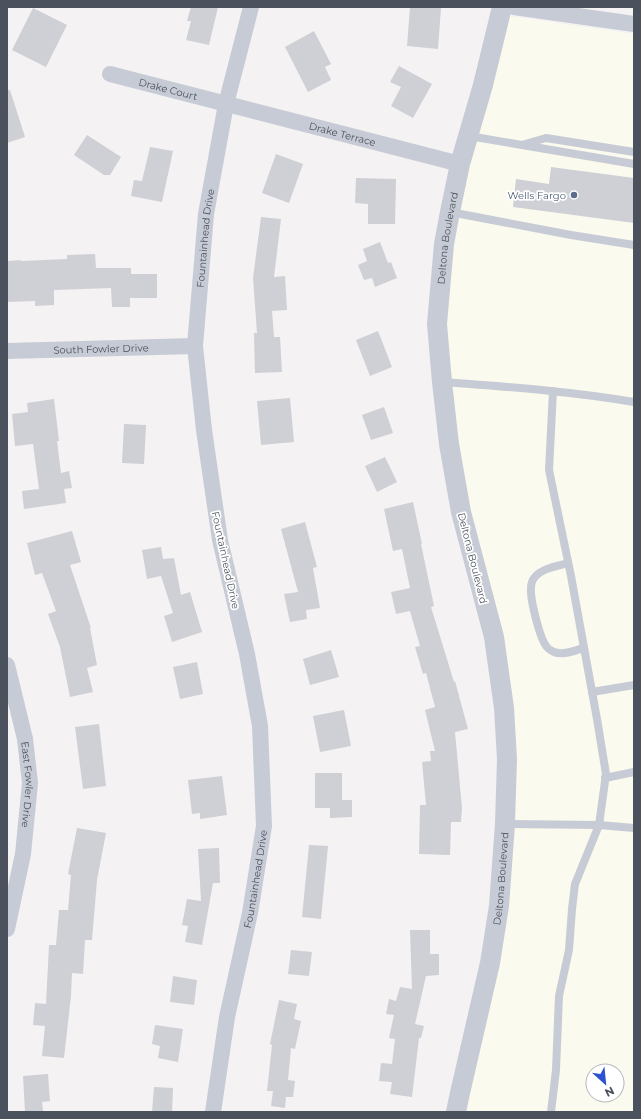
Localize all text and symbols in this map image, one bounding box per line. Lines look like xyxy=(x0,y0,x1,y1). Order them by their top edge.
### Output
street label: Drake Court xyxy=(137,76,199,103)
street label: Drake Terrace xyxy=(308,119,377,149)
street label: Fountainhead Drive xyxy=(194,188,217,288)
place label: Wells Fargo xyxy=(507,189,566,202)
marker: Wells Fargo xyxy=(569,190,579,200)
street label: Deltona Boulevard xyxy=(434,191,461,285)
street label: South Fowler Drive xyxy=(53,341,149,357)
street label: Fountainhead Drive xyxy=(209,510,242,610)
street label: Deltona Boulevard xyxy=(455,511,490,605)
street label: East Fowler Drive xyxy=(18,741,36,828)
street label: Fountainhead Drive xyxy=(241,829,270,929)
street label: Deltona Boulevard xyxy=(490,832,511,926)
north arrow xyxy=(585,1063,625,1103)
text: N xyxy=(602,1084,617,1100)

